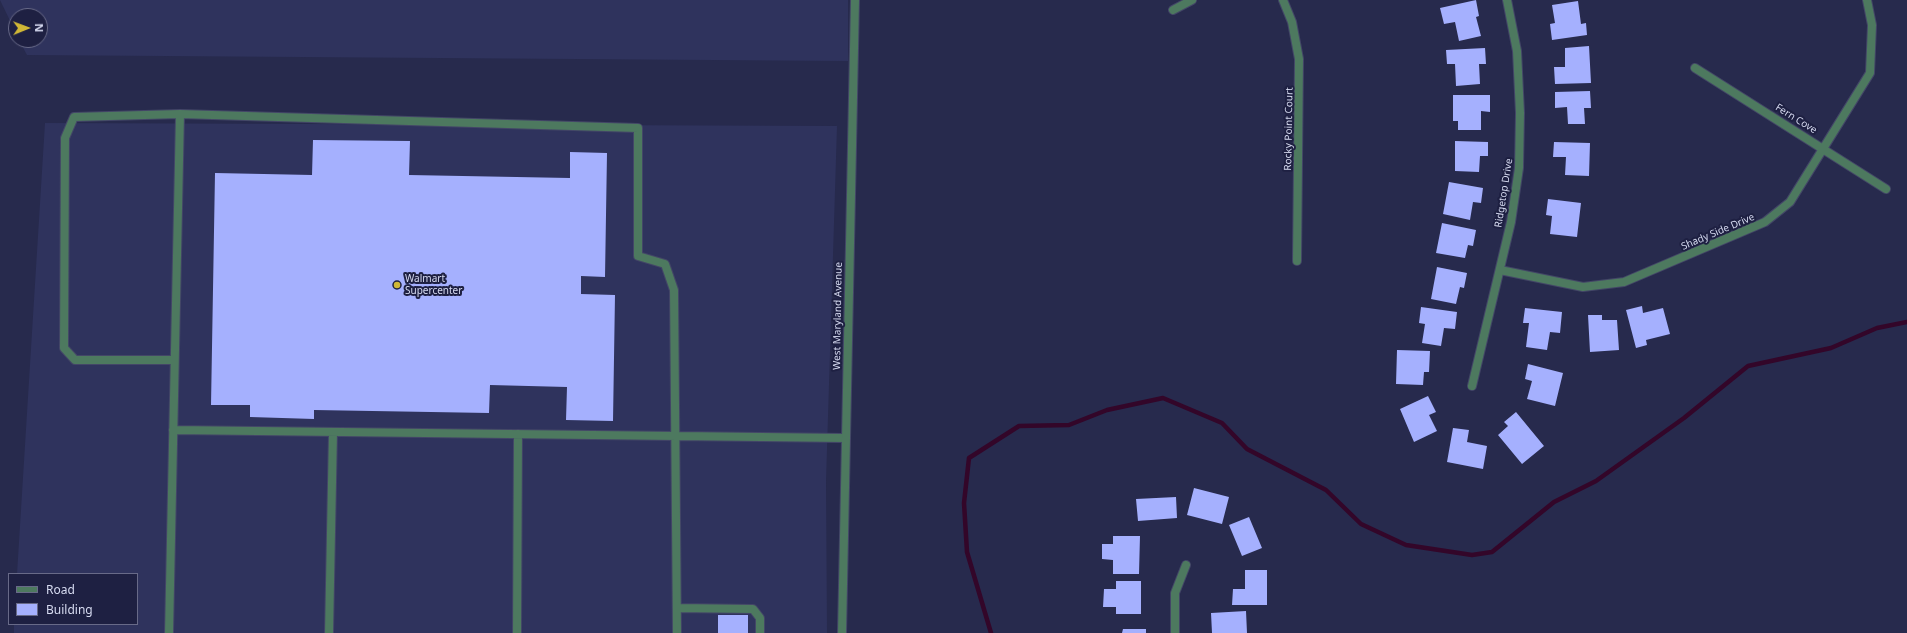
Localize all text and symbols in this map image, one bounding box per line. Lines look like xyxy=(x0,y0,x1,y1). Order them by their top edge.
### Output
north arrow xyxy=(8,8,48,48)
text: N xyxy=(32,23,47,32)
street label: Rocky Point Court xyxy=(1282,87,1296,171)
street label: Fern Cove xyxy=(1773,102,1819,136)
street label: Ridgetop Drive xyxy=(1493,158,1515,228)
street label: Shady Side Drive xyxy=(1680,211,1756,253)
street label: West Maryland Avenue xyxy=(831,262,845,370)
place label: Walmart Supercenter xyxy=(405,273,462,296)
marker: Walmart Supercenter xyxy=(392,280,402,290)
legend xyxy=(8,573,138,625)
text: Road xyxy=(46,581,75,598)
text: Building xyxy=(46,601,93,618)

